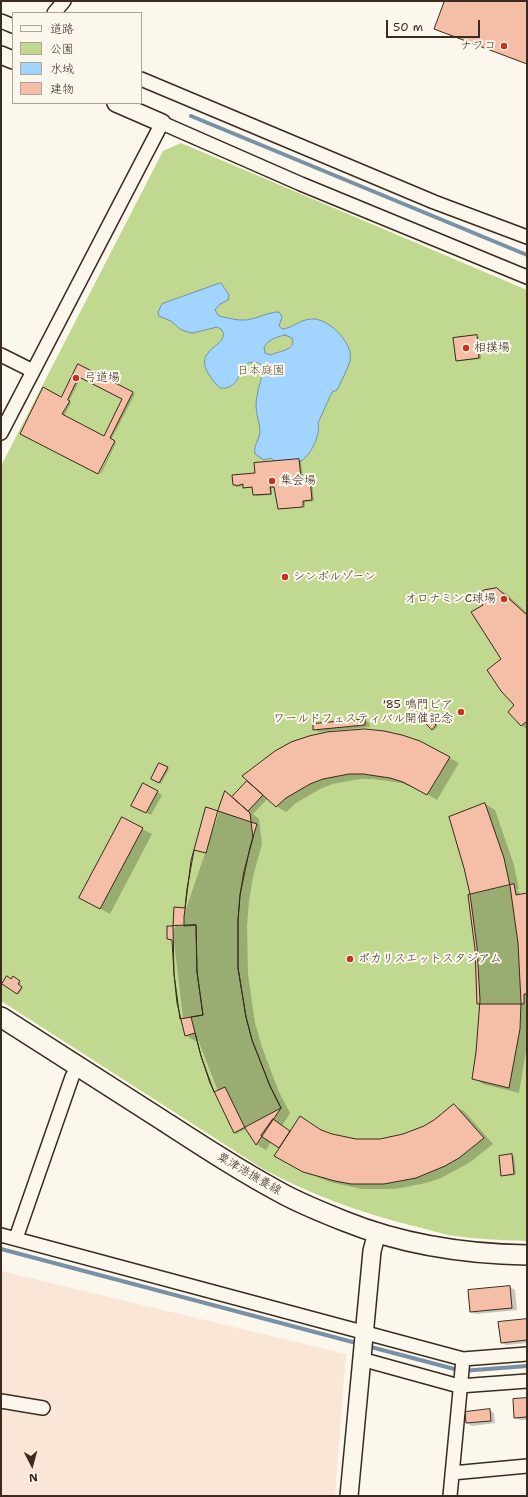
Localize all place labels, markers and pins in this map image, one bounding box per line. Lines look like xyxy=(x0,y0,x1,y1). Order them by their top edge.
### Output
place label: ナフコ xyxy=(460,39,496,53)
marker: ナフコ xyxy=(499,41,509,51)
place label: 相撲場 xyxy=(474,341,510,355)
marker: 相撲場 xyxy=(461,343,471,353)
place label: 弓道場 xyxy=(84,371,120,385)
marker: 弓道場 xyxy=(71,373,81,383)
place label: 集会場 xyxy=(280,474,316,488)
marker: 集会場 xyxy=(267,476,277,486)
place label: シンボルゾーン xyxy=(293,570,376,584)
marker: シンボルゾーン xyxy=(280,572,290,582)
place label: オロナミンC球場 xyxy=(405,592,496,606)
marker: オロナミンC球場 xyxy=(499,594,509,604)
place label: '85 鳴門ピア ワールドフェスティバル開催記念 xyxy=(273,698,453,726)
marker: '85 鳴門ピア ワールドフェスティバル開催記念 xyxy=(456,707,466,717)
place label: ポカリスエットスタジアム xyxy=(358,952,502,966)
marker: ポカリスエットスタジアム xyxy=(345,954,355,964)

